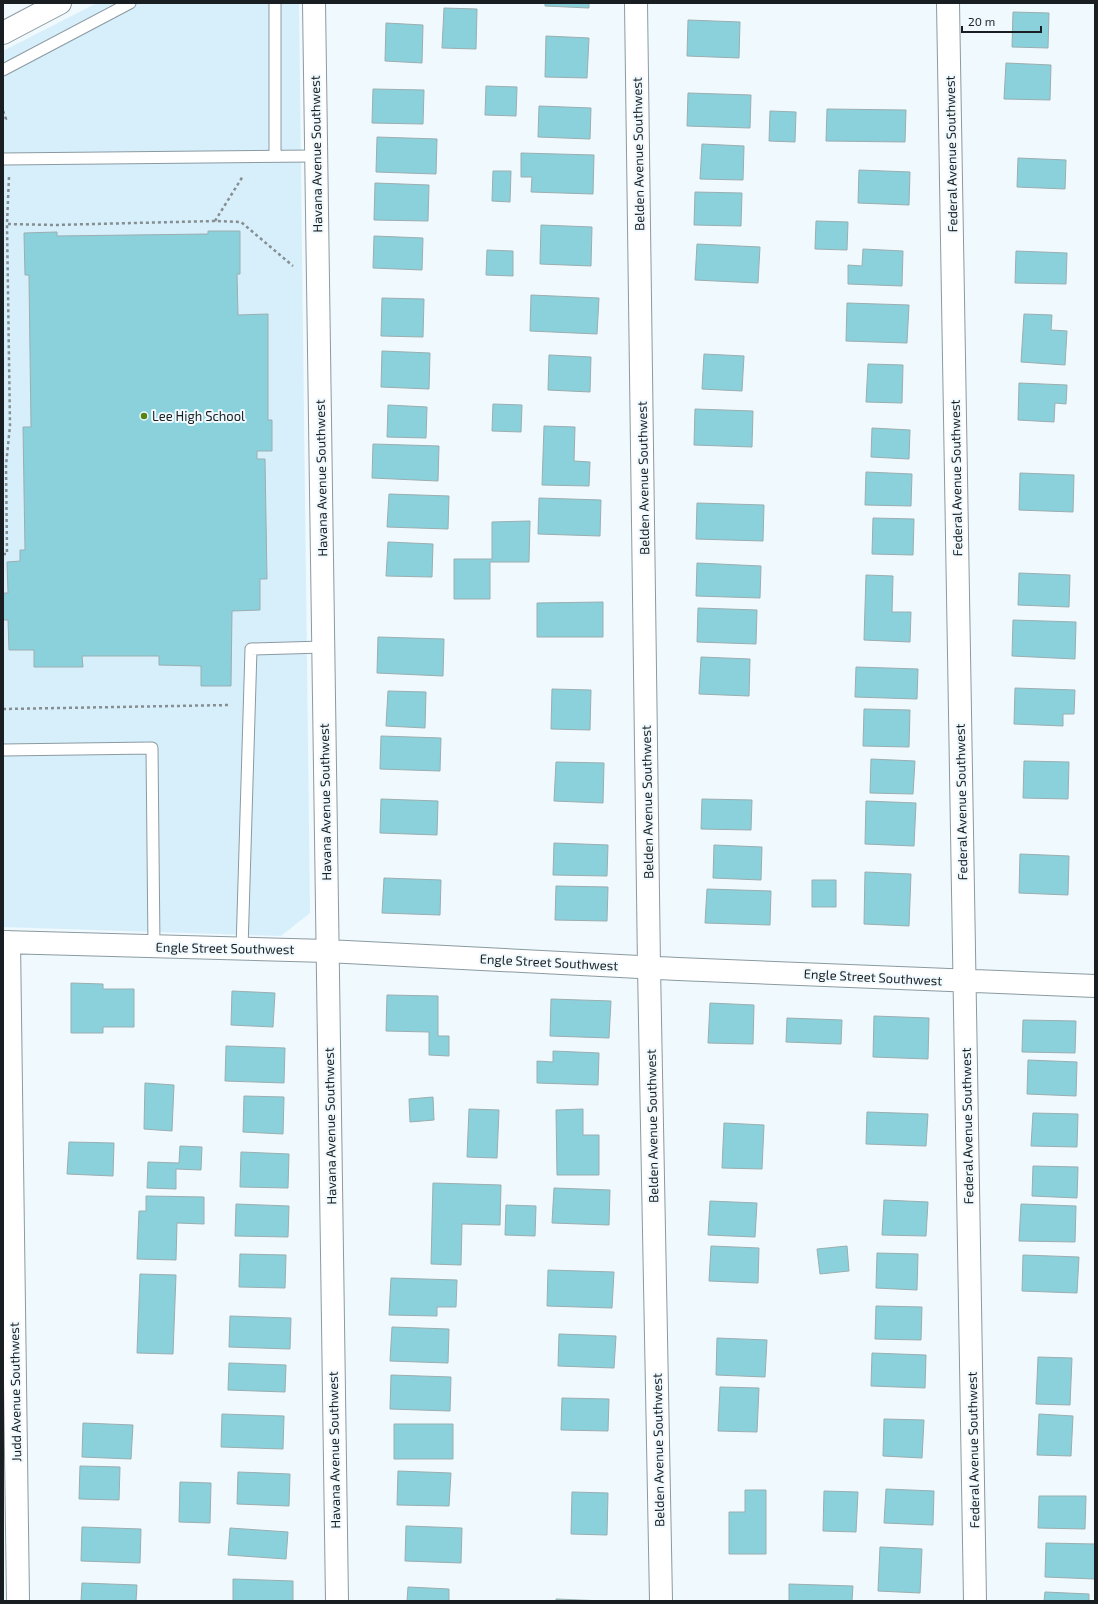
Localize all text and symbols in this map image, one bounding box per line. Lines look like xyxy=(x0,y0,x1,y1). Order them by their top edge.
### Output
scale bar xyxy=(962,8,1041,34)
text: 20 m xyxy=(968,14,995,28)
street label: Havana Avenue Southwest xyxy=(307,75,325,233)
street label: Federal Avenue Southwest xyxy=(942,75,960,233)
street label: Belden Avenue Southwest xyxy=(629,77,647,231)
street label: Havana Avenue Southwest xyxy=(312,399,330,557)
street label: Federal Avenue Southwest xyxy=(947,399,965,557)
street label: Belden Avenue Southwest xyxy=(634,401,652,555)
place label: Lee High School xyxy=(152,408,245,424)
marker: Lee High School xyxy=(139,411,149,421)
street label: Havana Avenue Southwest xyxy=(316,723,334,881)
street label: Federal Avenue Southwest xyxy=(952,723,970,881)
street label: Belden Avenue Southwest xyxy=(638,725,656,879)
street label: Engle Street Southwest xyxy=(156,939,294,957)
street label: Engle Street Southwest xyxy=(479,950,619,974)
street label: Engle Street Southwest xyxy=(803,965,943,989)
street label: Havana Avenue Southwest xyxy=(321,1047,339,1205)
street label: Federal Avenue Southwest xyxy=(958,1047,976,1205)
street label: Belden Avenue Southwest xyxy=(643,1049,661,1203)
street label: Judd Avenue Southwest xyxy=(6,1322,24,1462)
street label: Havana Avenue Southwest xyxy=(325,1371,343,1529)
street label: Federal Avenue Southwest xyxy=(964,1371,982,1529)
street label: Belden Avenue Southwest xyxy=(649,1373,667,1527)

